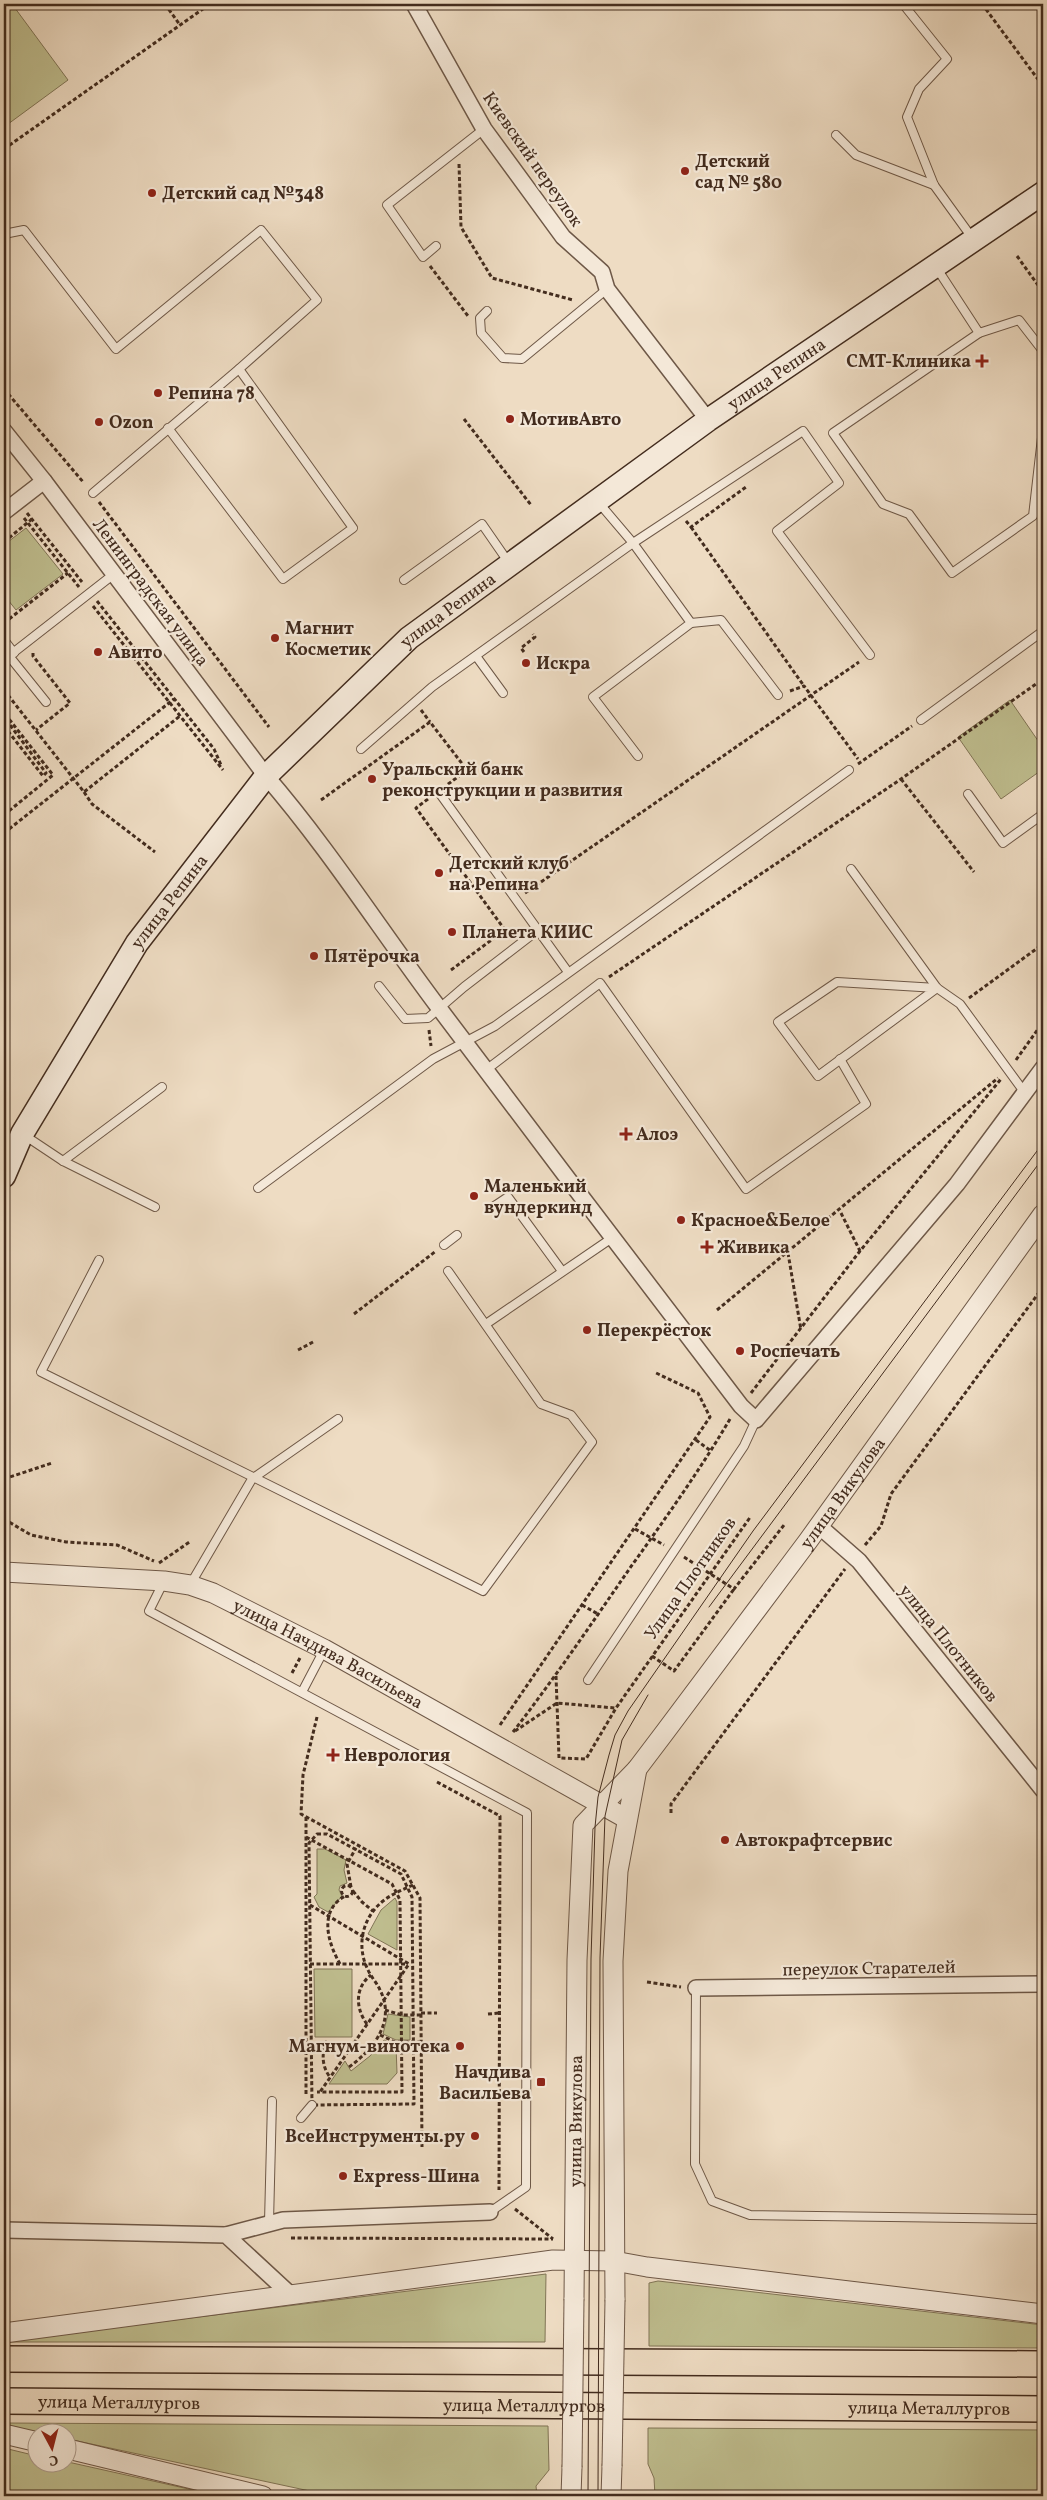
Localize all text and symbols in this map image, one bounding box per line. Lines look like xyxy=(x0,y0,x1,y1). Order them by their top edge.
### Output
street label: Киевский переулок xyxy=(476,87,588,233)
place label: Детский сад № 580 xyxy=(695,150,782,196)
marker: Детский сад № 580 xyxy=(679,165,691,177)
place label: Детский сад №348 xyxy=(162,182,324,207)
marker: Детский сад №348 xyxy=(146,187,158,199)
street label: улица Репина xyxy=(723,333,831,417)
place label: СМТ-Клиника xyxy=(846,350,971,375)
marker: СМТ-Клиника xyxy=(975,354,989,368)
place label: Репина 78 xyxy=(168,382,255,407)
marker: Репина 78 xyxy=(152,387,164,399)
place label: МотивАвто xyxy=(520,408,621,433)
place label: Ozon xyxy=(109,411,154,436)
marker: МотивАвто xyxy=(504,413,516,425)
marker: Ozon xyxy=(93,416,105,428)
street label: Ленинградская улица xyxy=(86,513,214,672)
street label: улица Репина xyxy=(395,568,502,655)
place label: Магнит Косметик xyxy=(285,617,371,663)
marker: Магнит Косметик xyxy=(269,632,281,644)
place label: Авито xyxy=(108,641,163,666)
marker: Авито xyxy=(92,646,104,658)
place label: Искра xyxy=(536,652,591,677)
marker: Искра xyxy=(520,657,532,669)
place label: Уральский банк реконструкции и развития xyxy=(382,758,623,804)
marker: Уральский банк реконструкции и развития xyxy=(366,773,378,785)
street label: улица Репина xyxy=(126,850,215,955)
place label: Детский клуб на Репина xyxy=(449,852,569,898)
marker: Детский клуб на Репина xyxy=(433,867,445,879)
place label: Планета КИИС xyxy=(462,921,593,946)
marker: Планета КИИС xyxy=(446,926,458,938)
place label: Пятёрочка xyxy=(324,945,420,970)
marker: Пятёрочка xyxy=(308,950,320,962)
place label: Алоэ xyxy=(636,1123,678,1148)
marker: Алоэ xyxy=(620,1128,632,1140)
place label: Маленький вундеркинд xyxy=(484,1175,592,1221)
marker: Маленький вундеркинд xyxy=(468,1190,480,1202)
place label: Красное&Белое xyxy=(691,1209,830,1234)
marker: Красное&Белое xyxy=(675,1214,687,1226)
place label: Живика xyxy=(717,1236,790,1261)
marker: Живика xyxy=(701,1241,713,1253)
place label: Перекрёсток xyxy=(597,1319,711,1344)
marker: Перекрёсток xyxy=(581,1324,593,1336)
place label: Роспечать xyxy=(750,1340,840,1365)
marker: Роспечать xyxy=(734,1345,746,1357)
street label: улица Викулова xyxy=(795,1433,892,1555)
street label: Улица Плотников xyxy=(639,1512,743,1646)
street label: улица Плотников xyxy=(892,1580,1003,1708)
street label: улица Начдива Васильева xyxy=(228,1594,427,1716)
place label: Неврология xyxy=(344,1744,450,1769)
marker: Неврология xyxy=(326,1748,340,1762)
place label: Автокрафтсервис xyxy=(735,1829,892,1854)
marker: Автокрафтсервис xyxy=(719,1834,731,1846)
street label: переулок Старателей xyxy=(782,1955,956,1984)
place label: Магнум-винотека xyxy=(289,2035,450,2060)
marker: Магнум-винотека xyxy=(454,2040,466,2052)
street label: улица Викулова xyxy=(564,2055,590,2187)
place label: Начдива Васильева xyxy=(439,2061,531,2107)
marker: Начдива Васильева xyxy=(535,2076,547,2088)
place label: ВсеИнструменты.ру xyxy=(285,2125,465,2150)
marker: ВсеИнструменты.ру xyxy=(469,2130,481,2142)
place label: Express-Шина xyxy=(353,2165,480,2190)
marker: Express-Шина xyxy=(337,2170,349,2182)
street label: улица Металлургов xyxy=(38,2390,200,2417)
street label: улица Металлургов xyxy=(443,2394,605,2420)
street label: улица Металлургов xyxy=(848,2396,1010,2423)
north arrow xyxy=(28,2422,78,2472)
text: С xyxy=(48,2449,59,2469)

